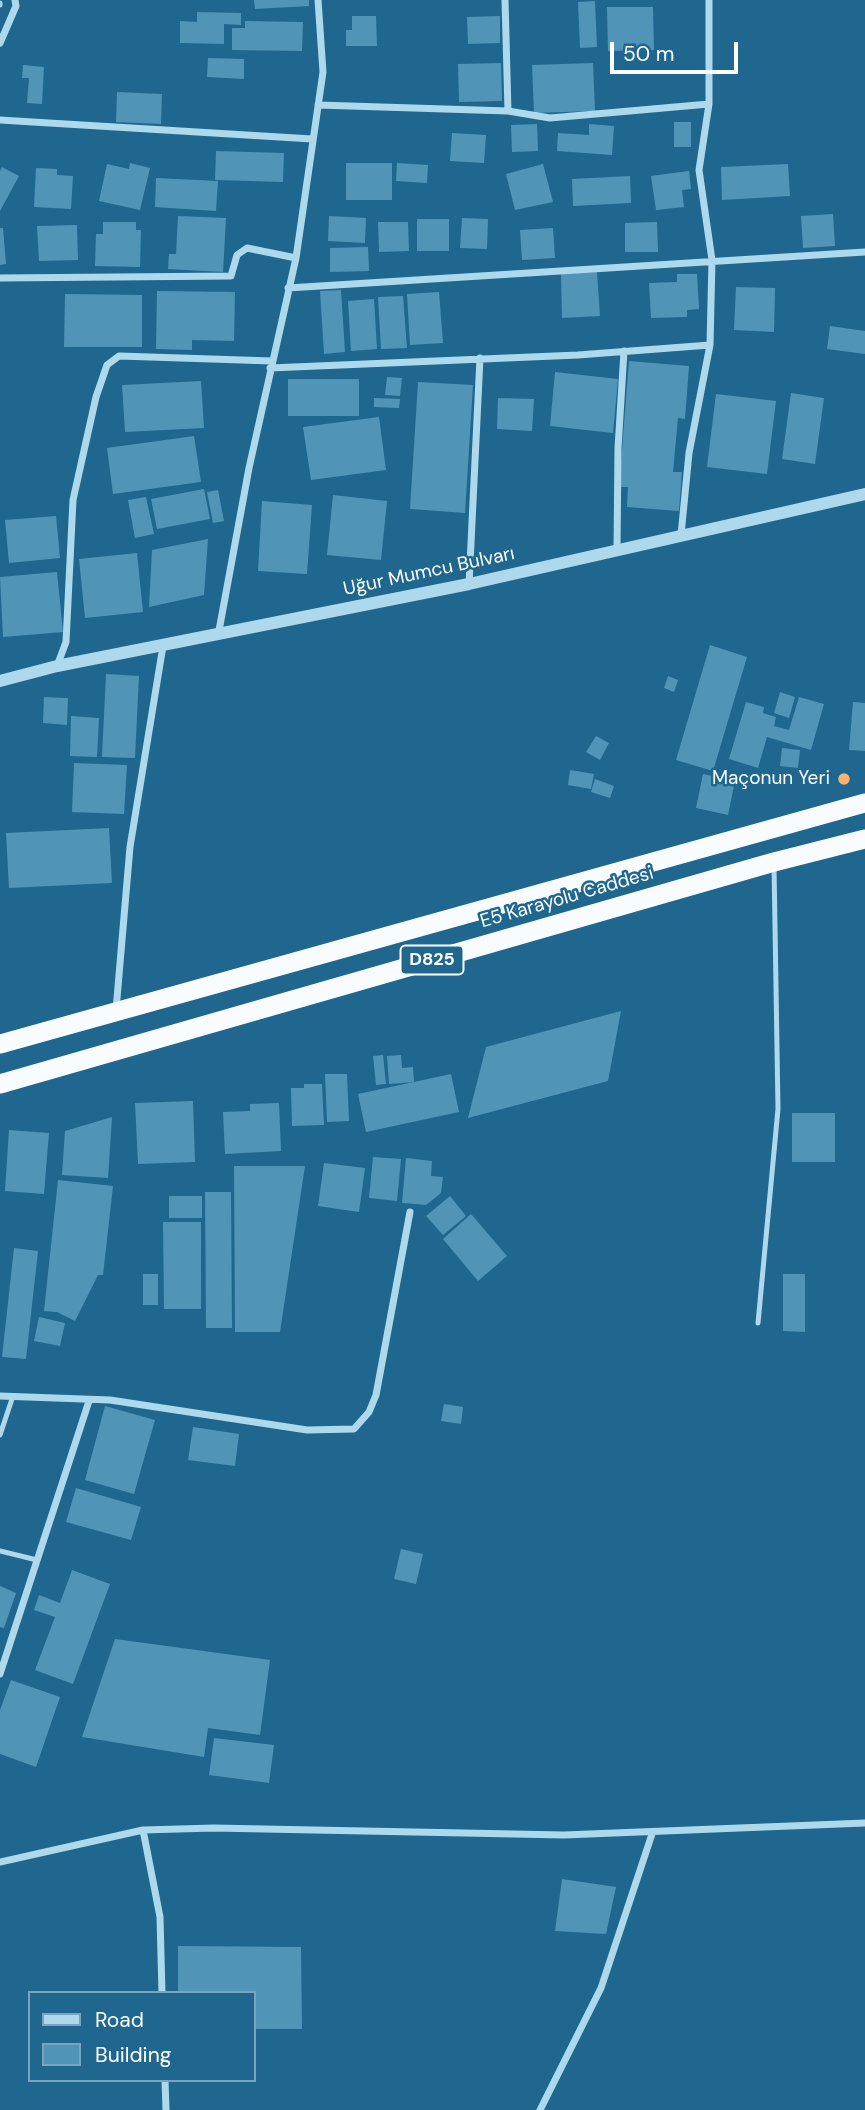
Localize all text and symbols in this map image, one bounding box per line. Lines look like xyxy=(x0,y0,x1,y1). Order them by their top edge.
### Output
scale bar xyxy=(613,28,741,72)
text: 50 m xyxy=(623,40,674,68)
street label: Uğur Mumcu Bulvarı xyxy=(341,543,517,601)
place label: Maçonun Yeri xyxy=(712,768,830,790)
marker: Maçonun Yeri xyxy=(836,771,852,787)
street label: E5 Karayolu Caddesi xyxy=(478,862,656,934)
road number: D825 xyxy=(400,945,464,974)
legend xyxy=(28,1991,256,2082)
text: Road xyxy=(95,2006,144,2034)
text: Building xyxy=(95,2041,171,2069)

